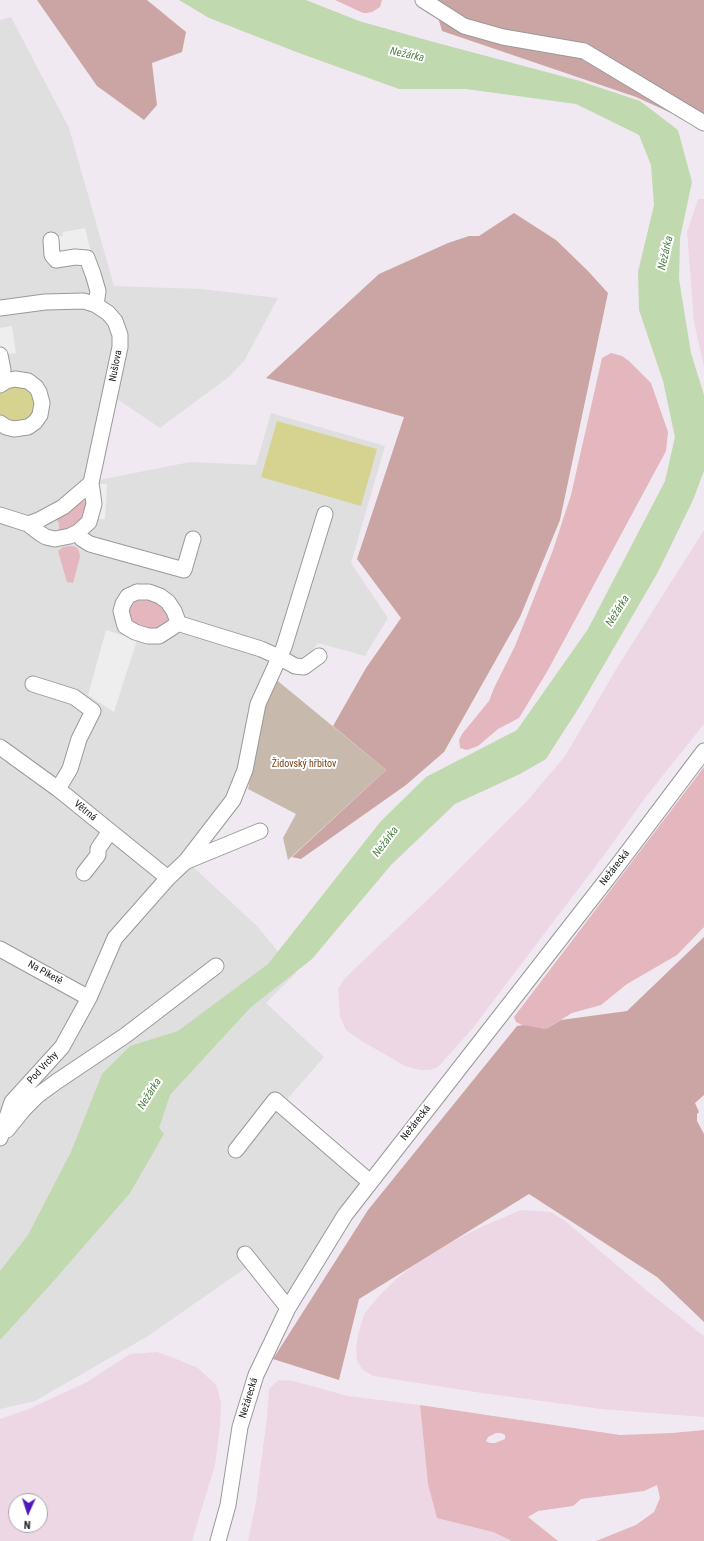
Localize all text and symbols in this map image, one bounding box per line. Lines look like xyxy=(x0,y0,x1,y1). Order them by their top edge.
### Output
water label: Nežárka xyxy=(389,45,425,65)
water label: Nežárka xyxy=(656,235,676,271)
street label: Nušlova xyxy=(107,349,125,383)
water label: Nežárka xyxy=(603,593,633,629)
park label: Židovský hřbitov xyxy=(272,758,336,770)
street label: Větrná xyxy=(71,798,99,824)
water label: Nežárka xyxy=(370,824,402,860)
street label: Nežárecká xyxy=(597,848,633,888)
street label: Na Piketě xyxy=(26,959,64,987)
street label: Pod Vrchy xyxy=(25,1049,61,1087)
water label: Nežárka xyxy=(135,1076,165,1112)
street label: Nežárecká xyxy=(398,1103,434,1143)
street label: Nežárecká xyxy=(237,1376,261,1420)
north arrow xyxy=(8,1493,48,1533)
text: N xyxy=(24,1518,31,1531)

